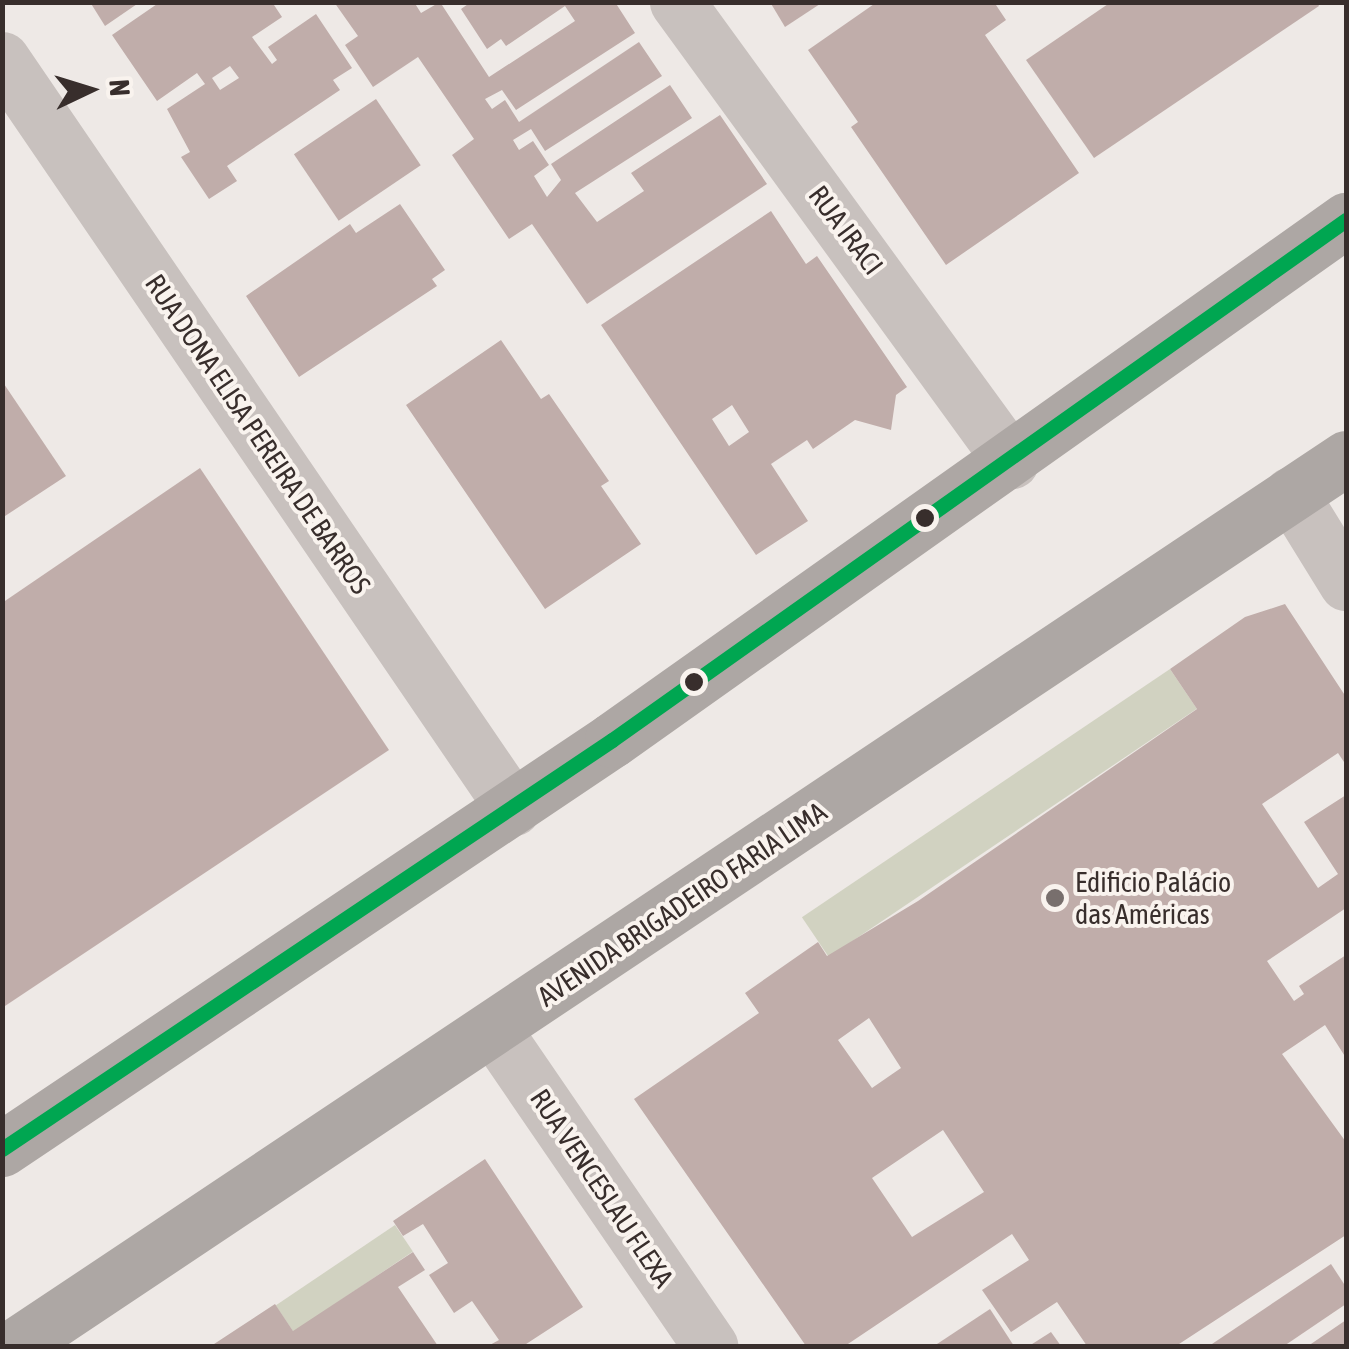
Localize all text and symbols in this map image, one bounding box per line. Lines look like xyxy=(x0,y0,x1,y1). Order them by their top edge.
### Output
north arrow xyxy=(40,40,140,140)
text: N xyxy=(103,79,136,97)
street label: RUA IRACI xyxy=(802,179,890,281)
street label: RUA DONA ELISA PEREIRA DE BARROS xyxy=(138,268,378,600)
unlabelled marker xyxy=(915,508,935,528)
unlabelled marker xyxy=(684,672,704,692)
street label: AVENIDA BRIGADEIRO FARIA LIMA xyxy=(531,795,833,1013)
place label: Edificio Palácio das Américas xyxy=(1075,865,1231,931)
marker: Edificio Palácio das Américas xyxy=(1044,887,1066,909)
street label: RUA VENCESLAU FLEXA xyxy=(523,1083,681,1293)

